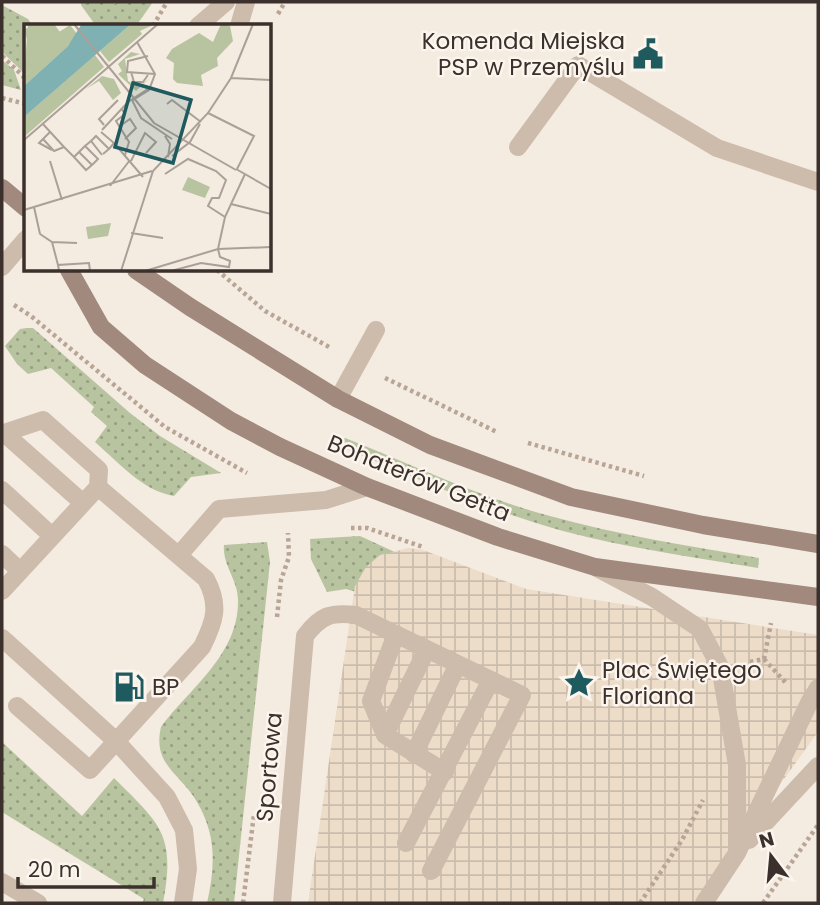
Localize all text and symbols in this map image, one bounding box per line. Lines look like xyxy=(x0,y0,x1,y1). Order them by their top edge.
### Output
inset map xyxy=(24,24,271,271)
place label: Komenda Miejska PSP w Przemyślu xyxy=(422,25,625,83)
public building icon: Komenda Miejska PSP w Przemyślu xyxy=(631,37,665,71)
street label: Bohaterów Getta xyxy=(323,427,515,529)
place label: Plac Świętego Floriana xyxy=(602,654,762,712)
place icon: Plac Świętego Floriana xyxy=(562,666,596,700)
fuel station icon: BP xyxy=(112,670,146,704)
place label: BP xyxy=(152,671,179,703)
street label: Sportowa xyxy=(248,711,290,823)
north arrow xyxy=(736,821,806,891)
text: N xyxy=(756,825,777,855)
scale bar xyxy=(18,846,154,890)
text: 20 m xyxy=(28,855,81,884)

